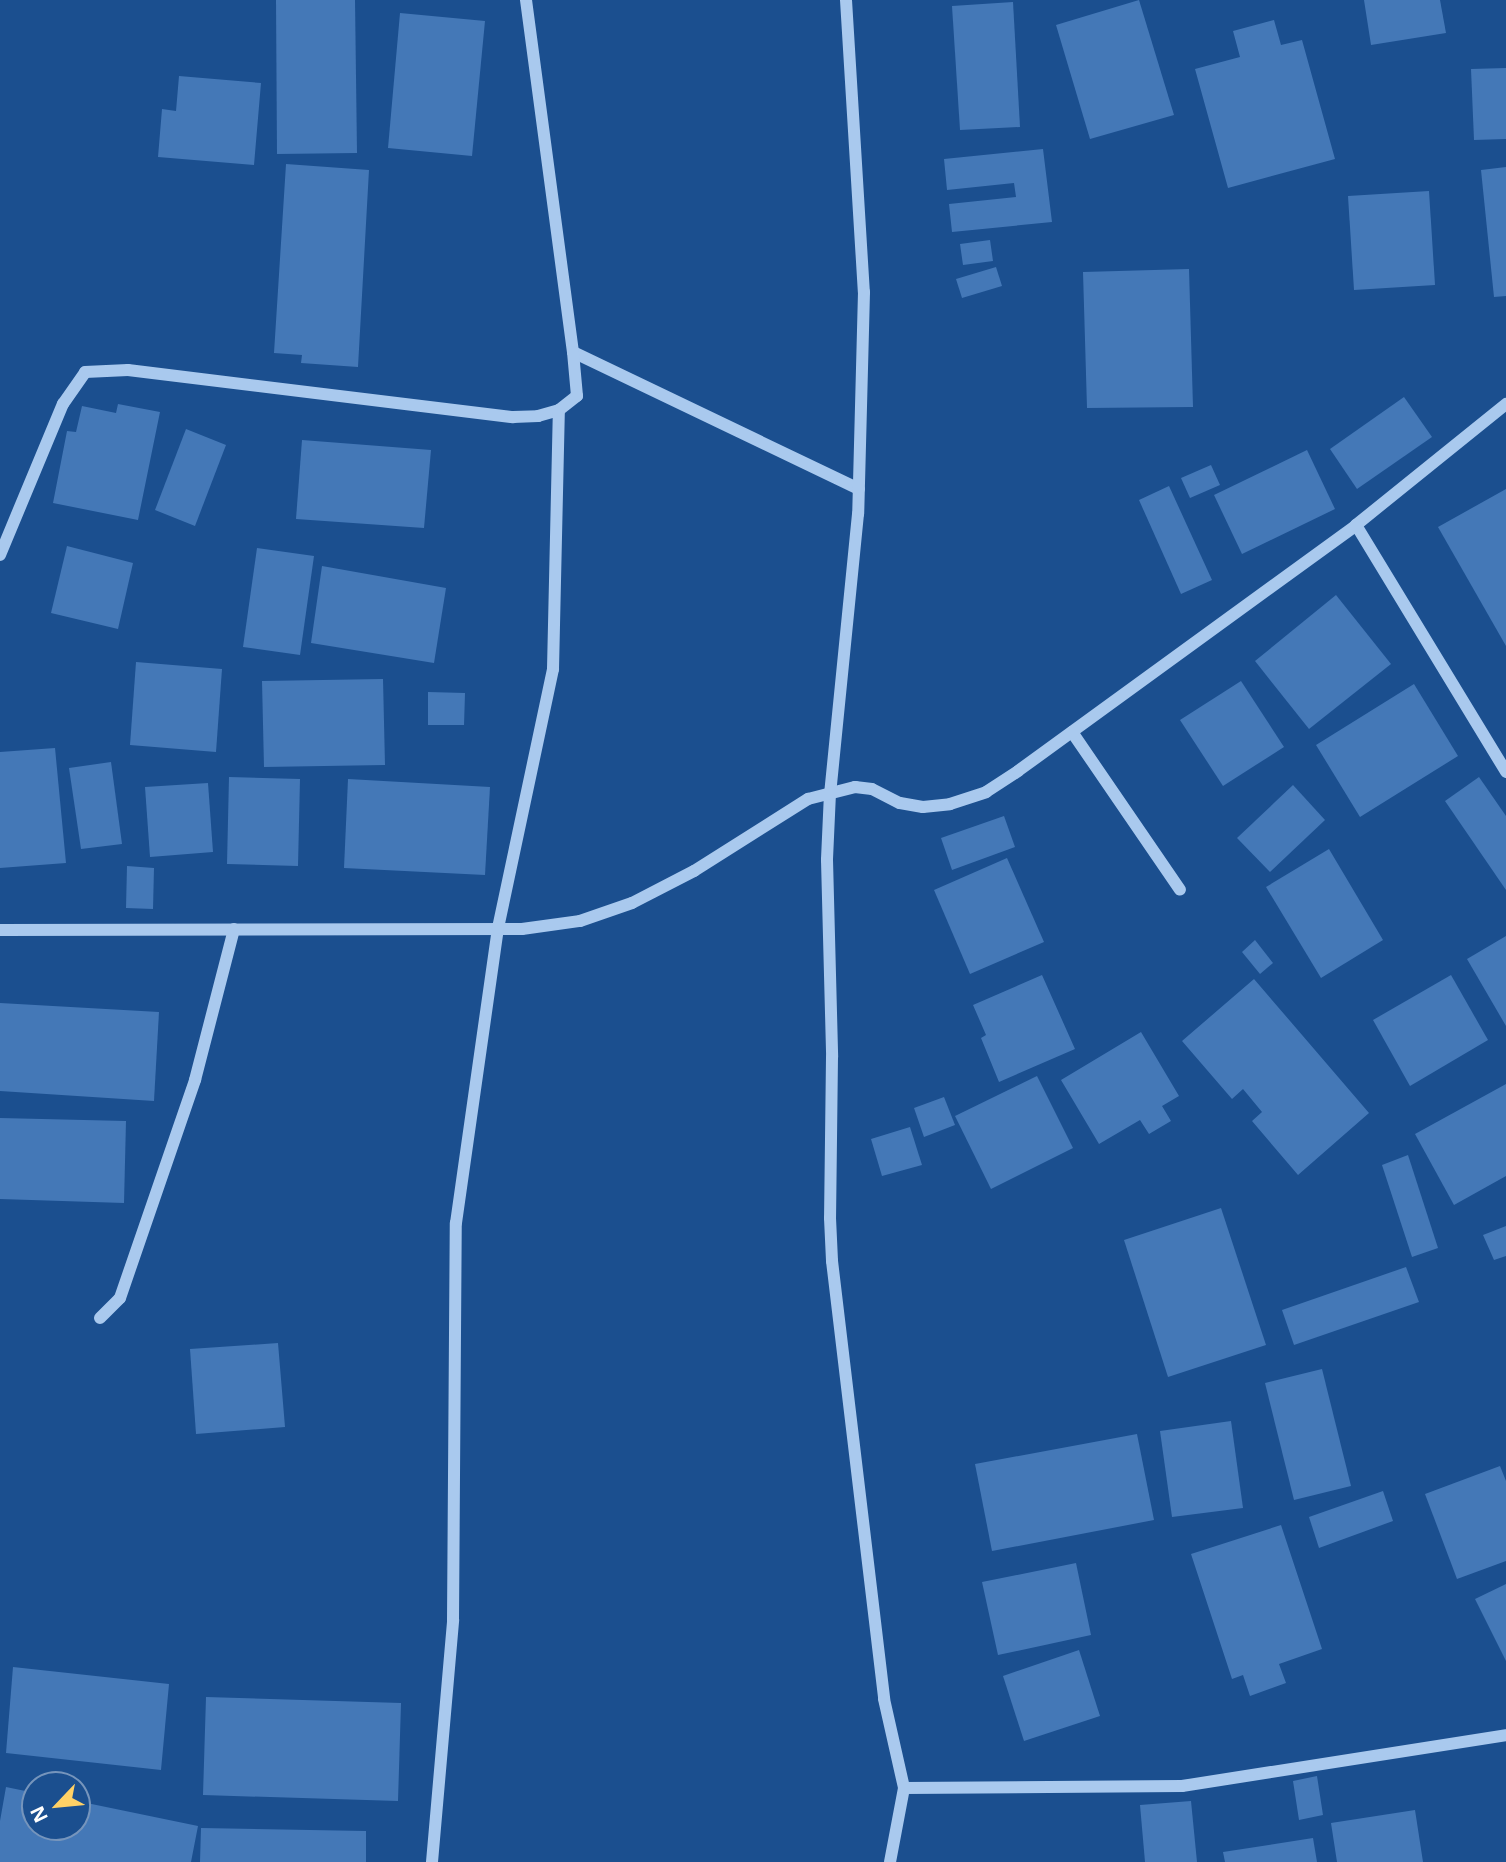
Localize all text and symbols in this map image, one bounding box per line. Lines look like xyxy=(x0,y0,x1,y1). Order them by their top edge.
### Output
north arrow xyxy=(21,1771,91,1841)
text: N xyxy=(24,1802,54,1827)

